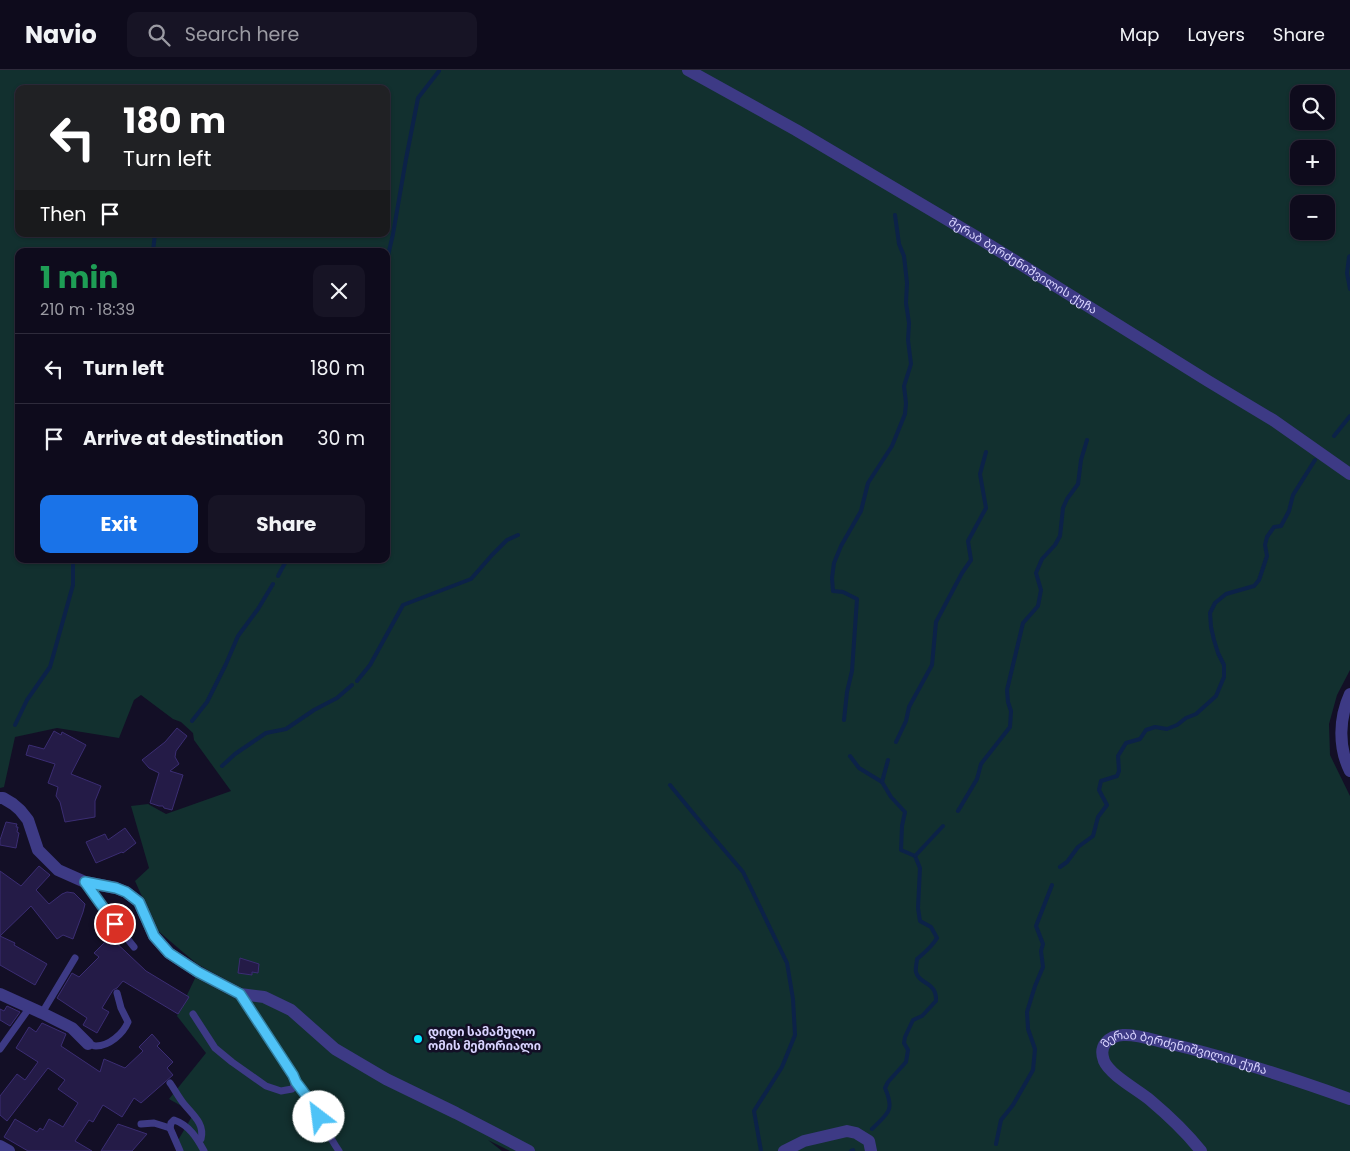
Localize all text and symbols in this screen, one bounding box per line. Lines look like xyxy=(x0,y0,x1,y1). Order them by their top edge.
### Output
search box xyxy=(127,12,477,57)
text: Navio xyxy=(25,18,97,51)
icon: search xyxy=(145,21,173,49)
text: Search here xyxy=(185,21,299,48)
text: Map xyxy=(1120,22,1160,47)
text: Layers xyxy=(1188,22,1245,47)
text: Share xyxy=(1273,22,1325,47)
map controls xyxy=(1290,85,1335,240)
button: search xyxy=(1290,85,1335,130)
text: 180 m xyxy=(123,96,226,145)
icon: left xyxy=(40,105,105,170)
button: + xyxy=(1290,140,1335,185)
text: Turn left xyxy=(123,143,211,174)
button: − xyxy=(1290,195,1335,240)
icon: arrive xyxy=(96,200,124,228)
text: Then xyxy=(40,201,86,228)
street label: მერაბ ბერძენიშვილის ქუჩა xyxy=(945,213,1101,318)
text: 1 min xyxy=(40,256,118,299)
button: close xyxy=(313,265,365,317)
text: 210 m · 18:39 xyxy=(40,298,135,321)
icon: left xyxy=(40,355,68,383)
text: Turn left xyxy=(83,355,164,382)
text: 180 m xyxy=(310,355,365,382)
icon: arrive xyxy=(40,425,68,453)
text: Arrive at destination xyxy=(83,425,284,452)
text: 30 m xyxy=(317,425,365,452)
button: Exit xyxy=(40,495,198,553)
button: Share xyxy=(208,495,365,553)
pin xyxy=(94,903,136,945)
icon: arrive xyxy=(101,910,129,938)
place label: დიდი სამამულო ომის მემორიალი xyxy=(428,1023,541,1054)
street label: მერაბ ბერძენიშვილის ქუჩა xyxy=(1096,1026,1269,1078)
marker: დიდი სამამულო ომის მემორიალი xyxy=(412,1033,424,1045)
position arrow xyxy=(292,1090,344,1142)

